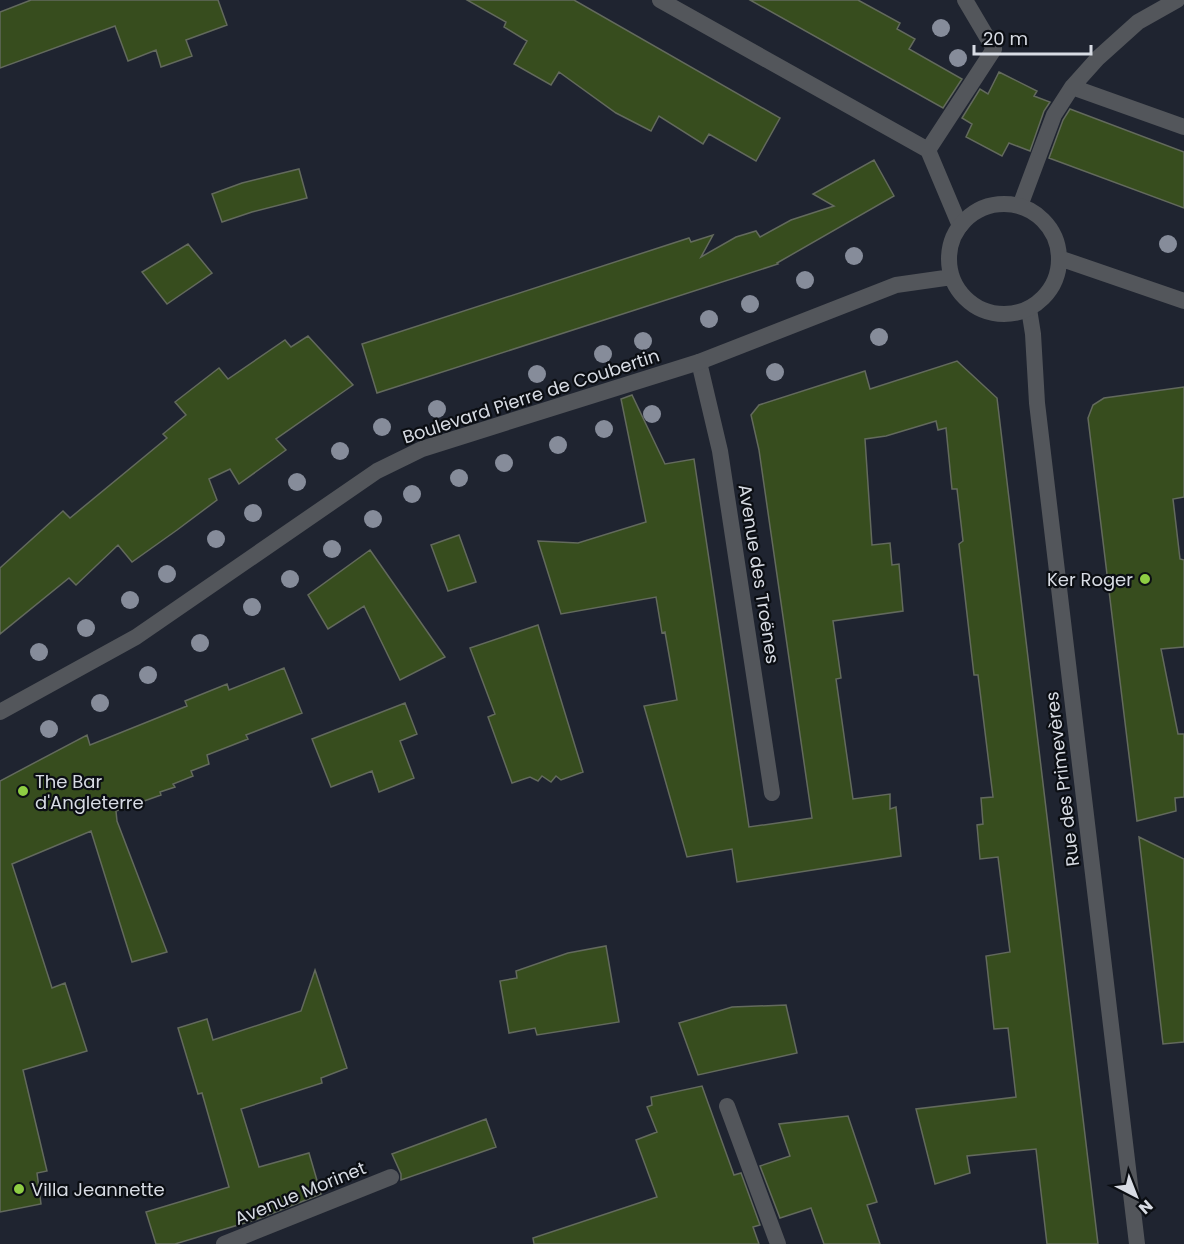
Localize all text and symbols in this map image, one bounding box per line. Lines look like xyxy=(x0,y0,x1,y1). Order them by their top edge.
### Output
scale bar xyxy=(974,18,1091,56)
text: 20 m xyxy=(983,26,1028,51)
street label: Boulevard Pierre de Coubertin xyxy=(399,343,663,449)
street label: Avenue des Troënes xyxy=(732,483,786,665)
place label: Ker Roger xyxy=(1047,567,1133,592)
marker: Ker Roger xyxy=(1138,572,1152,586)
street label: Rue des Primevères xyxy=(1039,690,1085,868)
place label: The Bar d'Angleterre xyxy=(35,769,144,815)
marker: The Bar d'Angleterre xyxy=(16,784,30,798)
street label: Avenue Morinet xyxy=(231,1155,369,1231)
north arrow xyxy=(1106,1166,1166,1226)
place label: Villa Jeannette xyxy=(31,1177,165,1202)
marker: Villa Jeannette xyxy=(12,1182,26,1196)
text: N xyxy=(1134,1194,1158,1219)

